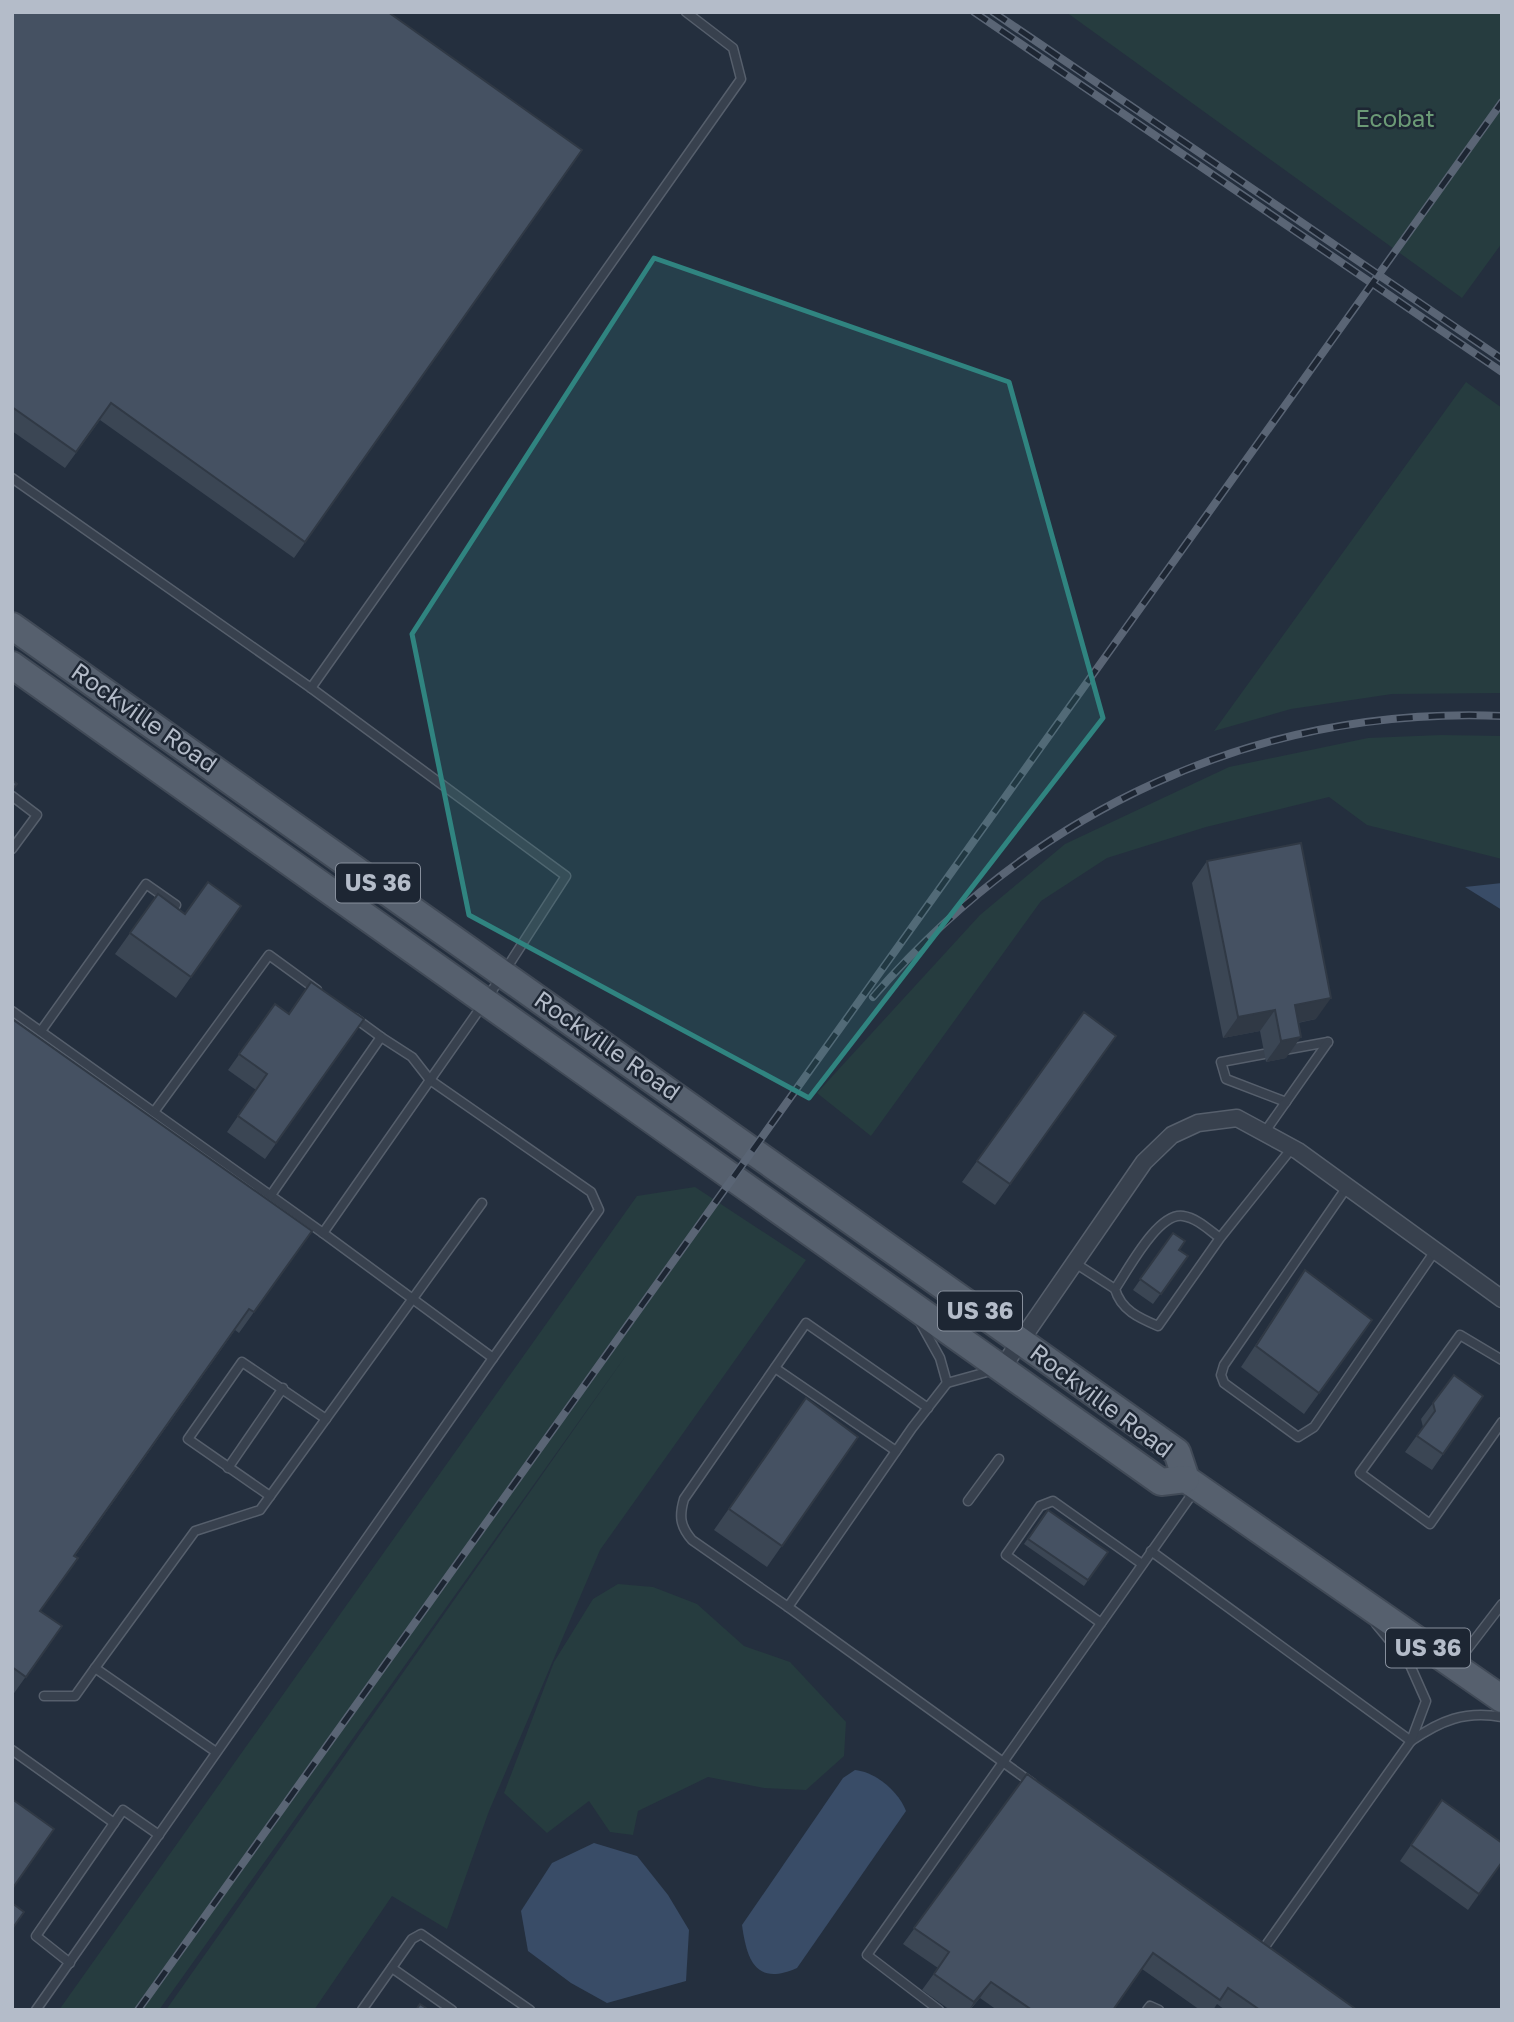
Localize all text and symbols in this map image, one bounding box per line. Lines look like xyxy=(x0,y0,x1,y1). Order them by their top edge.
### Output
park label: Ecobat xyxy=(1355,103,1435,132)
street label: Rockville Road xyxy=(66,656,223,778)
road number: US 36 xyxy=(336,863,420,902)
street label: Rockville Road xyxy=(529,984,686,1106)
road number: US 36 xyxy=(938,1292,1022,1330)
street label: Rockville Road xyxy=(1025,1337,1179,1463)
road number: US 36 xyxy=(1386,1628,1470,1667)

